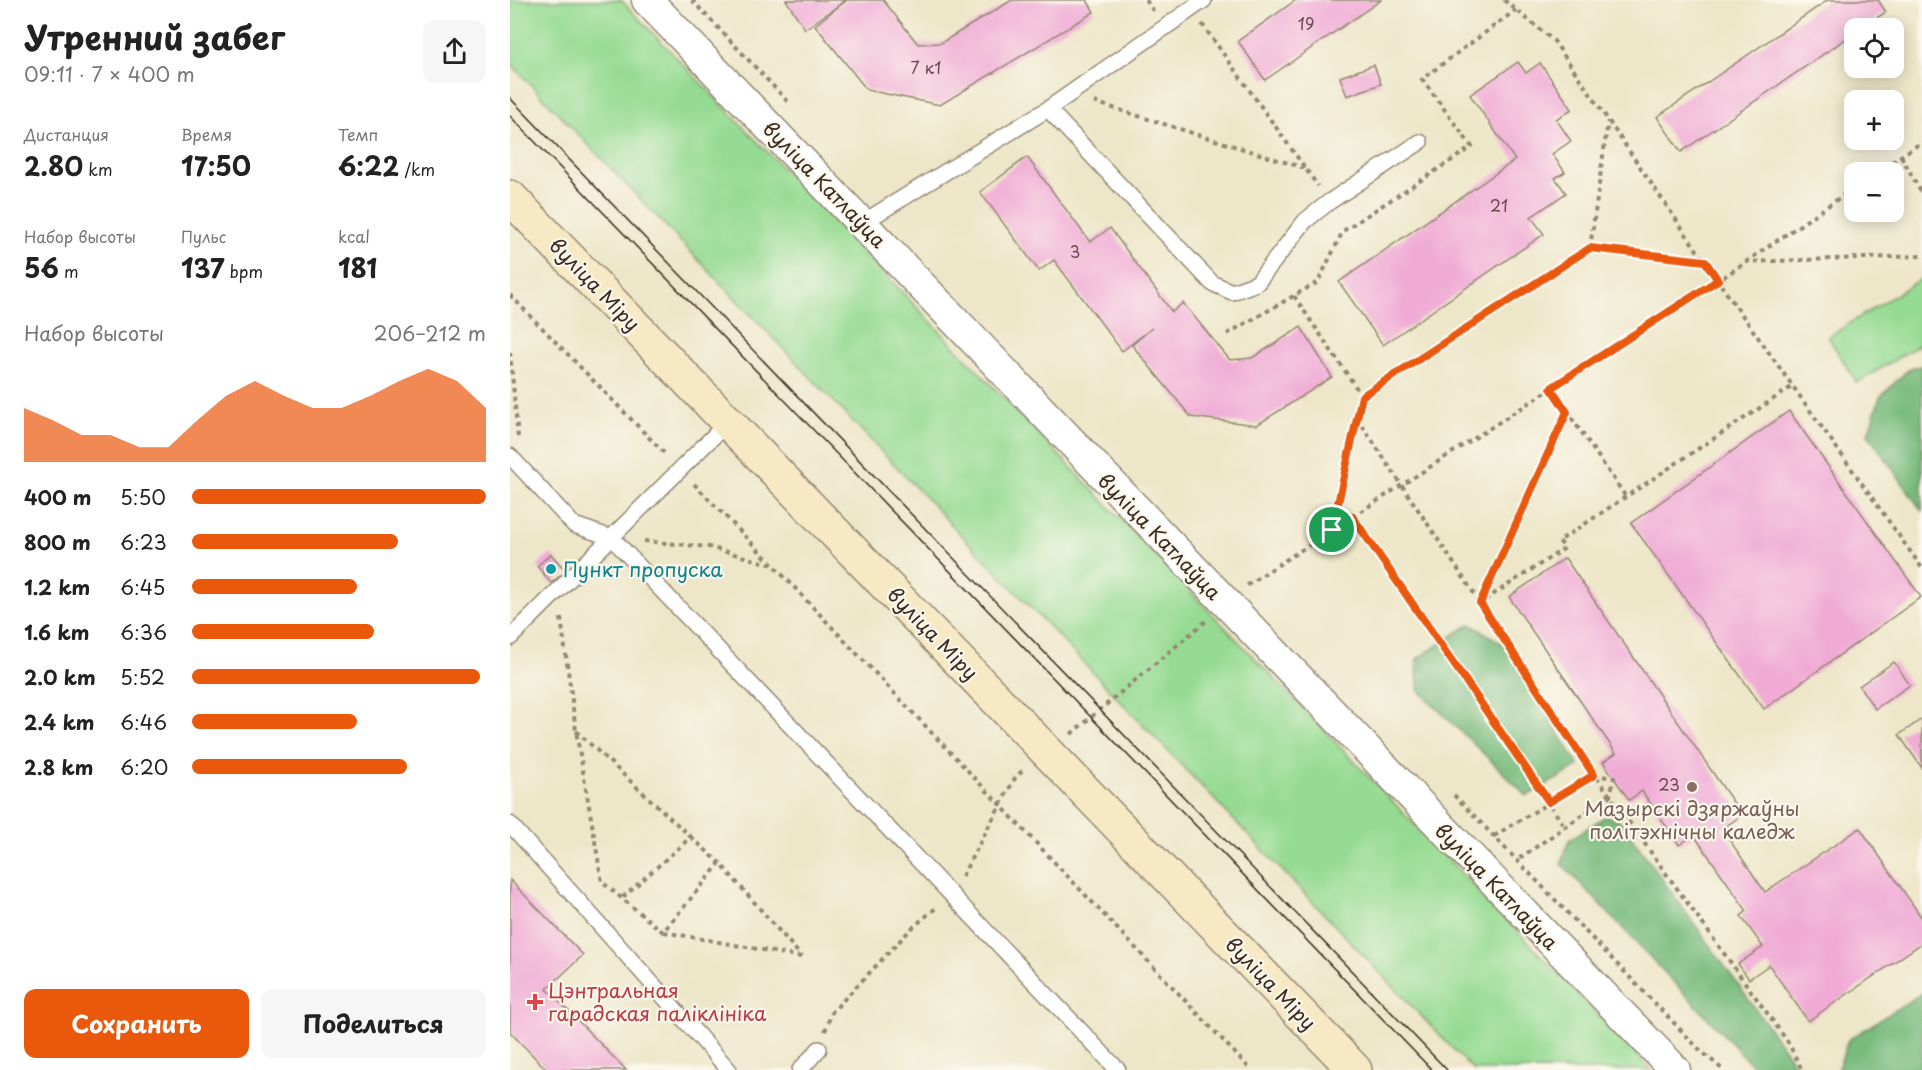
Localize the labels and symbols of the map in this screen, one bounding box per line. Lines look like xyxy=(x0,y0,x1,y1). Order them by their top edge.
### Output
house number: 19 xyxy=(1298,11,1314,35)
house number: 7 к1 xyxy=(911,55,942,79)
street label: вуліца Катлаўца xyxy=(756,114,894,255)
house number: 21 xyxy=(1490,193,1508,217)
street label: вуліца Міру xyxy=(543,231,647,337)
house number: 3 xyxy=(1070,239,1080,263)
street label: вуліца Катлаўца xyxy=(1091,466,1229,607)
pin xyxy=(1306,504,1357,555)
place label: Пункт пропуска xyxy=(563,554,723,584)
marker: Пункт пропуска xyxy=(544,562,558,576)
street label: вуліца Міру xyxy=(881,580,985,686)
house number: 23 xyxy=(1658,772,1680,796)
marker: Мазырскі дзяржаўны політэхнічны каледж xyxy=(1685,780,1699,794)
place label: Мазырскі дзяржаўны політэхнічны каледж xyxy=(1584,793,1800,846)
street label: вуліца Катлаўца xyxy=(1428,816,1566,957)
street label: вуліца Міру xyxy=(1219,930,1323,1036)
place label: Цэнтральная гарадская паліклініка xyxy=(548,975,767,1028)
marker: Цэнтральная гарадская паліклініка xyxy=(526,993,544,1011)

